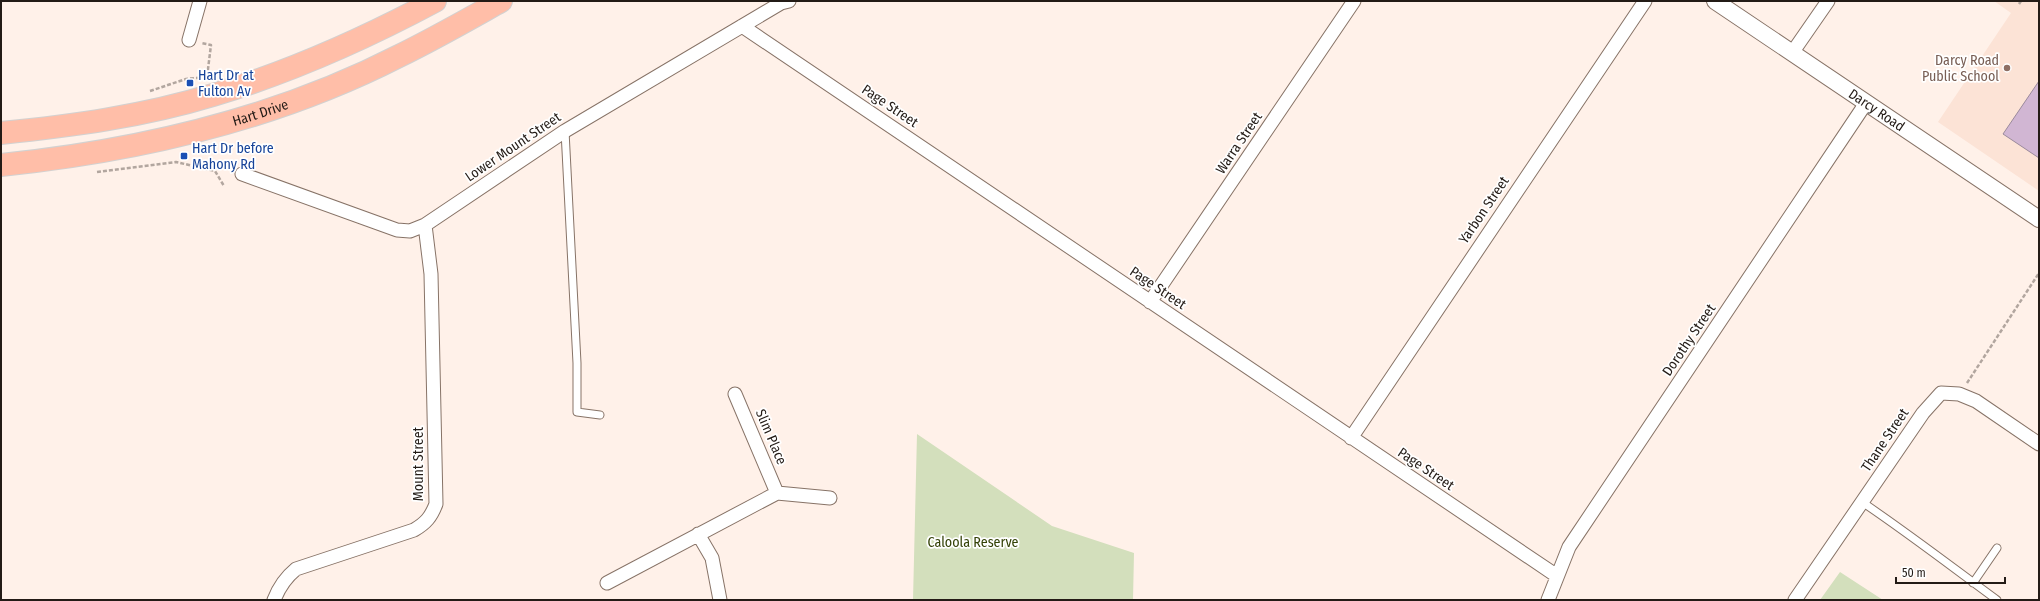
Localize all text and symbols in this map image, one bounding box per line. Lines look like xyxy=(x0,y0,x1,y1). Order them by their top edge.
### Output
place label: Darcy Road Public School xyxy=(1922,52,1999,85)
marker: Darcy Road Public School xyxy=(2002,63,2012,73)
place label: Hart Dr at Fulton Av xyxy=(198,67,254,100)
marker: Hart Dr at Fulton Av xyxy=(185,78,195,88)
street label: Page Street xyxy=(859,81,922,131)
street label: Darcy Road xyxy=(1845,85,1908,135)
street label: Hart Drive xyxy=(230,96,291,129)
street label: Lower Mount Street xyxy=(462,108,564,185)
street label: Warra Street xyxy=(1212,109,1266,177)
place label: Hart Dr before Mahony Rd xyxy=(192,140,274,173)
marker: Hart Dr before Mahony Rd xyxy=(179,151,189,161)
street label: Yarbon Street xyxy=(1455,173,1513,247)
street label: Page Street xyxy=(1127,263,1190,313)
street label: Dorothy Street xyxy=(1659,300,1720,379)
street label: Thane Street xyxy=(1858,405,1913,475)
street label: Slim Place xyxy=(752,407,790,467)
street label: Mount Street xyxy=(410,426,427,501)
street label: Page Street xyxy=(1395,444,1458,494)
park label: Caloola Reserve xyxy=(927,534,1019,551)
scale bar xyxy=(1896,559,2005,585)
text: 50 m xyxy=(1902,566,1926,580)

